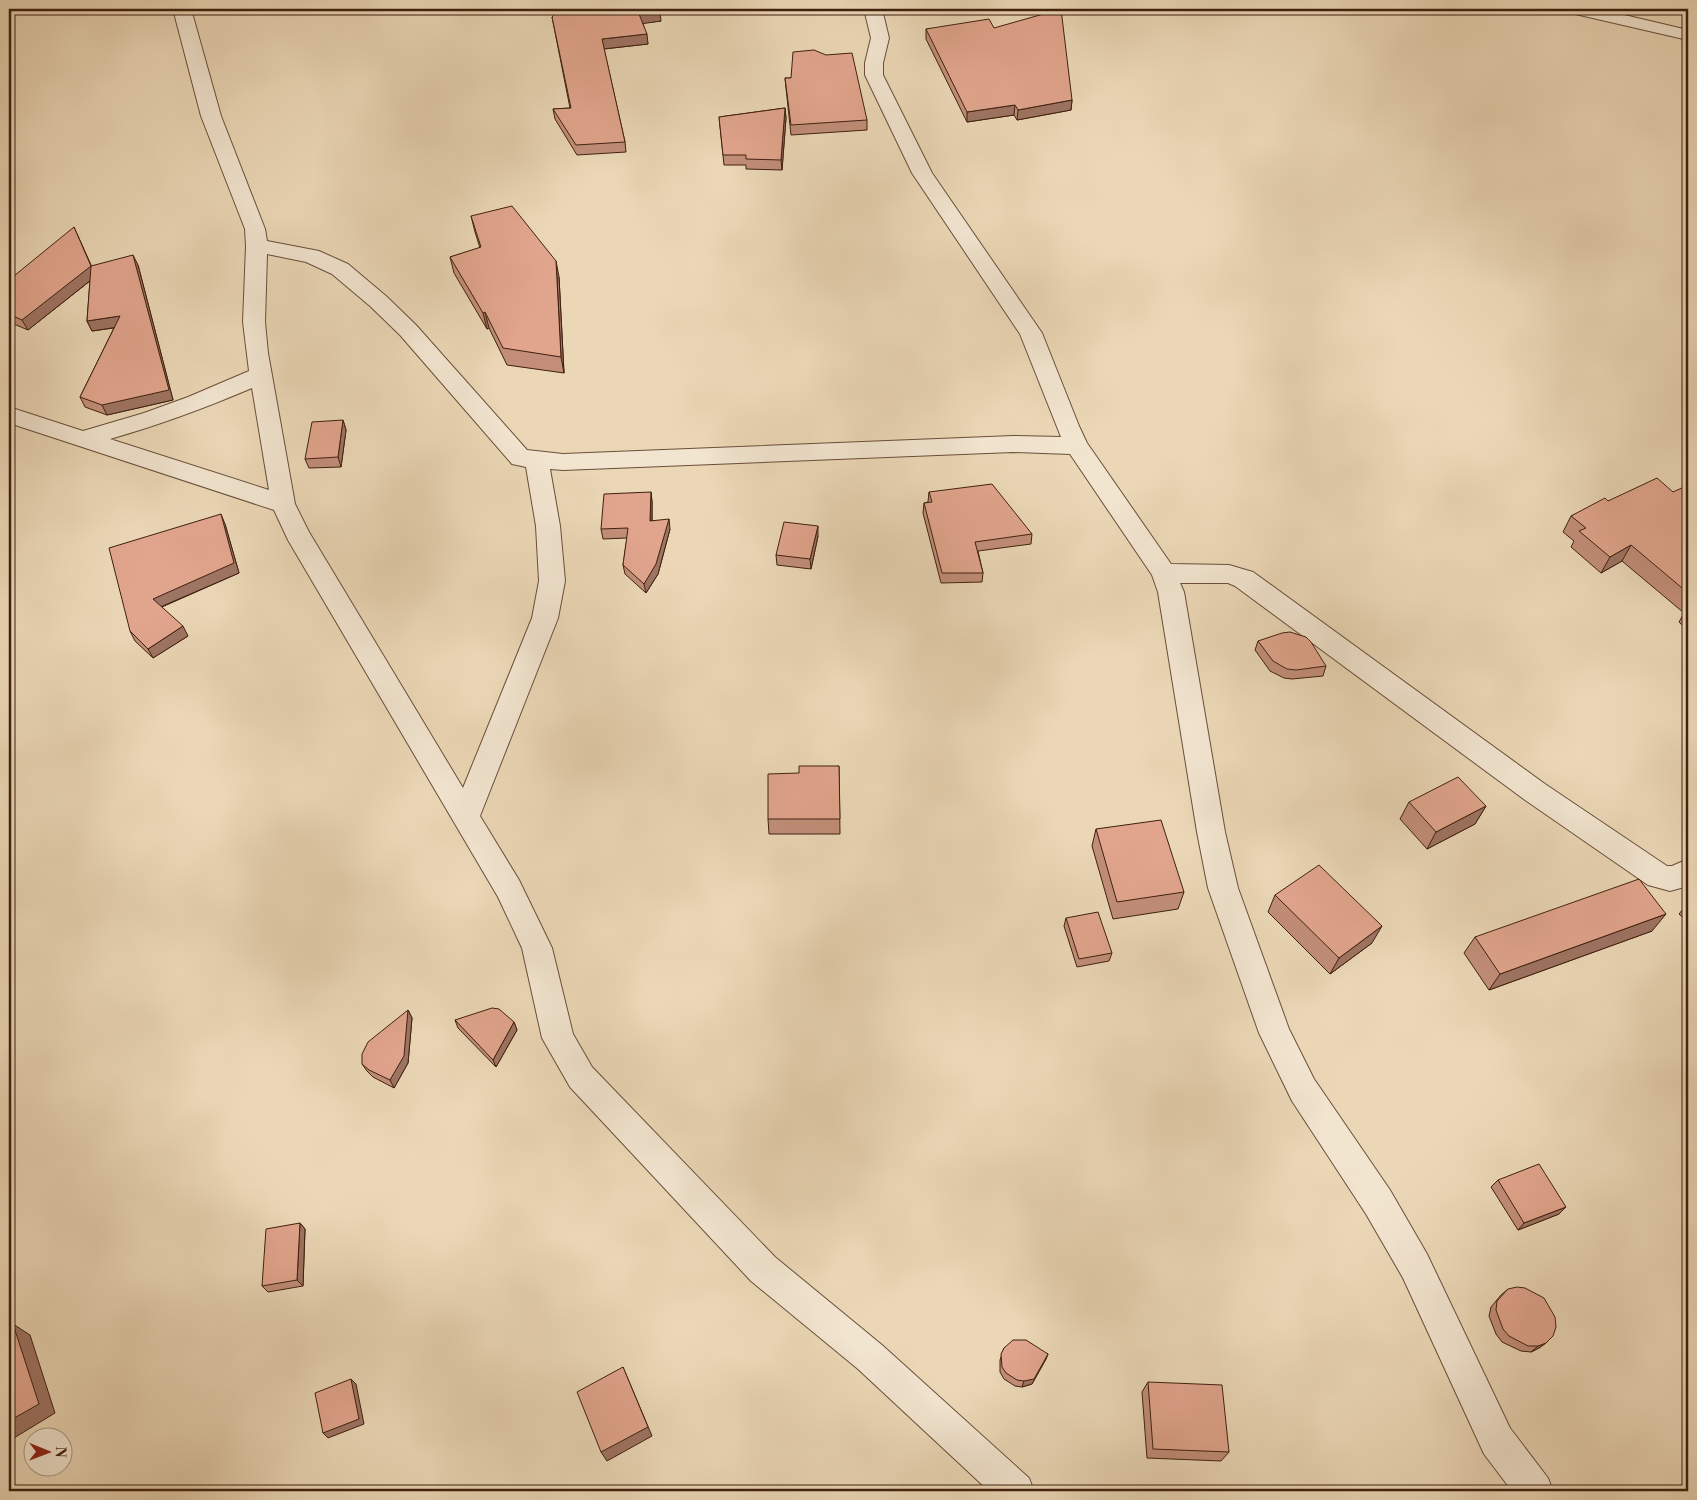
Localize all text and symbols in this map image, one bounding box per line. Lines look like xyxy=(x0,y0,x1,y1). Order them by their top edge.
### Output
north arrow xyxy=(22,1428,72,1478)
text: N xyxy=(51,1447,69,1458)

